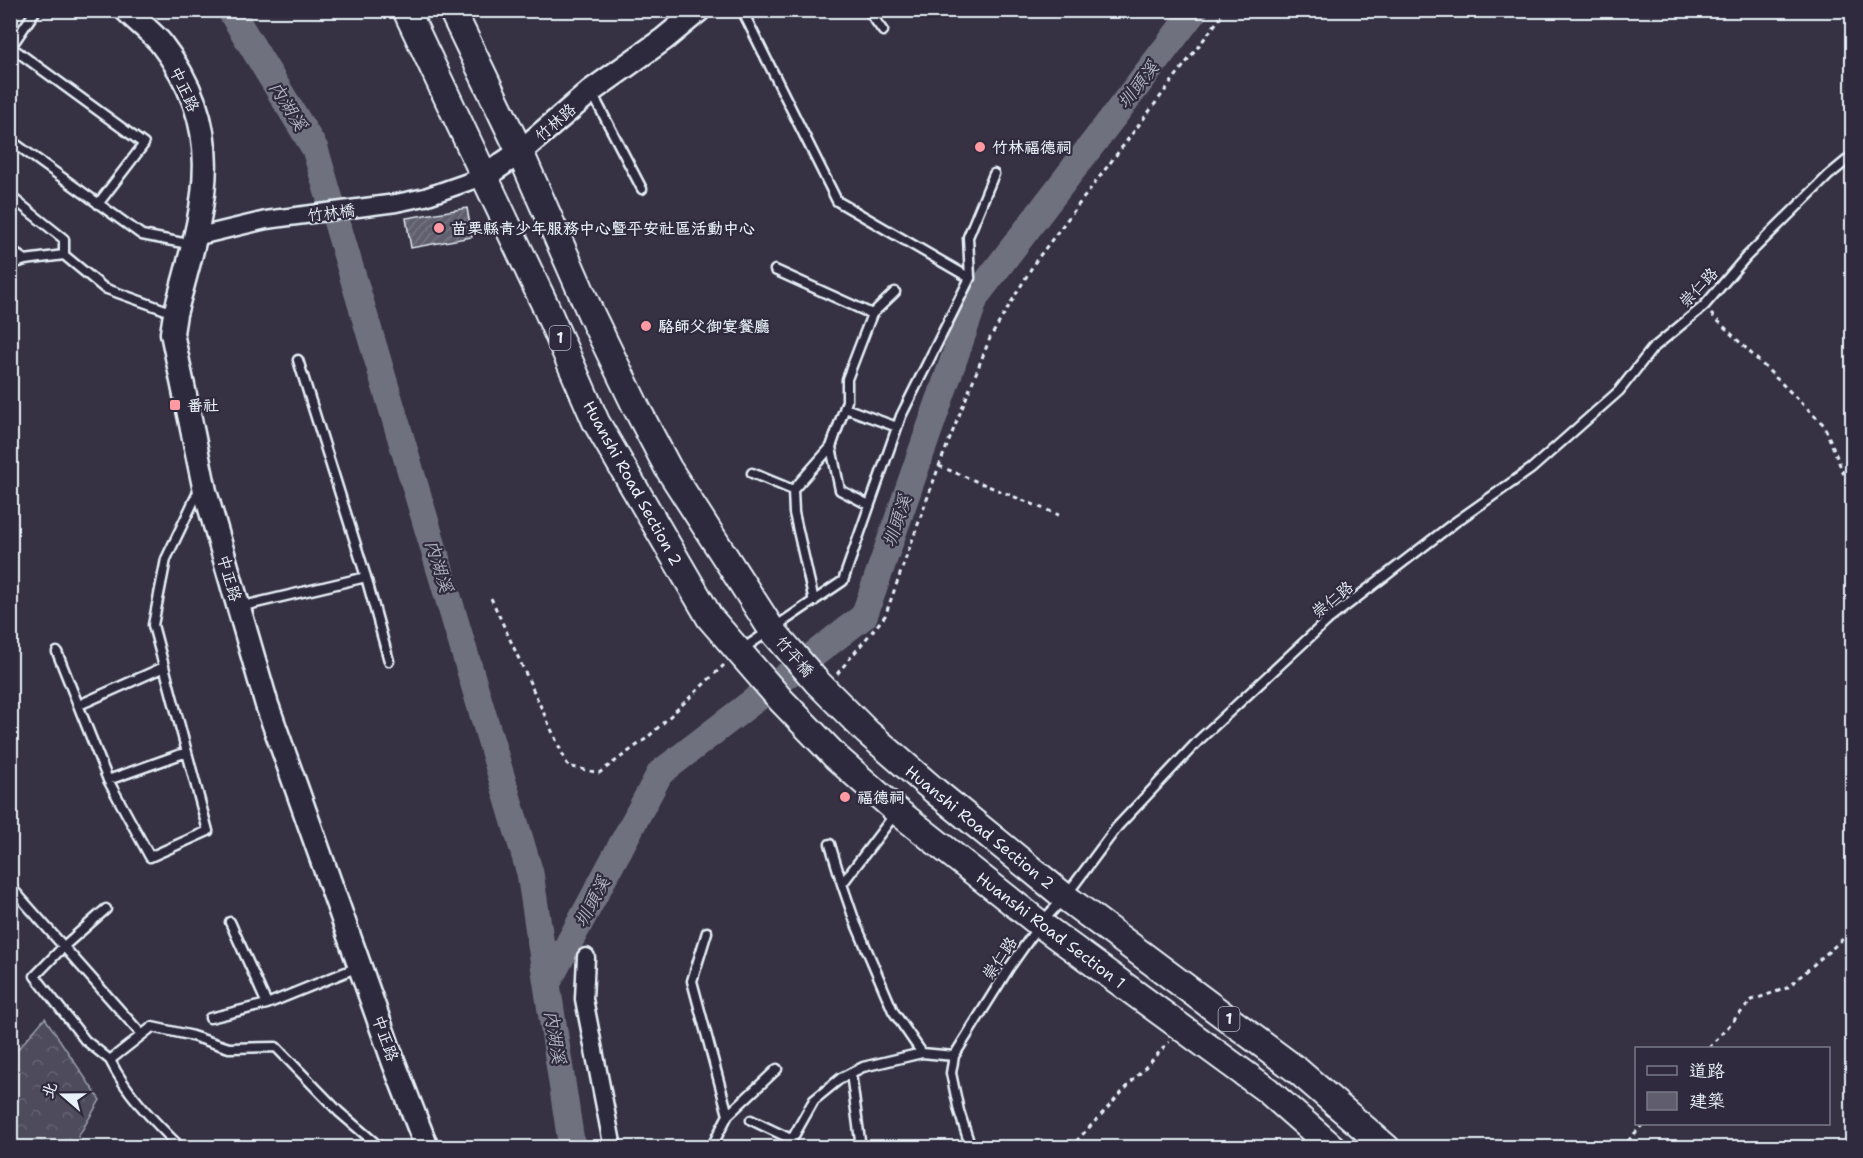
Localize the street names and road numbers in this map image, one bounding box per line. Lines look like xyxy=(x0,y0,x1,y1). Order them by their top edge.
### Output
street label: 中正路 xyxy=(165,63,204,115)
street label: 竹林路 xyxy=(530,99,580,146)
street label: 竹林橋 xyxy=(306,199,356,226)
street label: 崇仁路 xyxy=(1674,263,1723,312)
road number: 1 xyxy=(550,326,570,350)
street label: Huanshi Road Section 2 xyxy=(578,397,687,570)
street label: 中正路 xyxy=(213,552,246,604)
street label: 崇仁路 xyxy=(1307,576,1358,623)
street label: 竹平橋 xyxy=(771,631,818,681)
street label: Huanshi Road Section 2 xyxy=(901,761,1058,894)
street label: Huanshi Road Section 1 xyxy=(972,867,1129,993)
street label: 崇仁路 xyxy=(977,933,1022,984)
road number: 1 xyxy=(1218,1007,1240,1031)
street label: 中正路 xyxy=(368,1012,403,1064)

